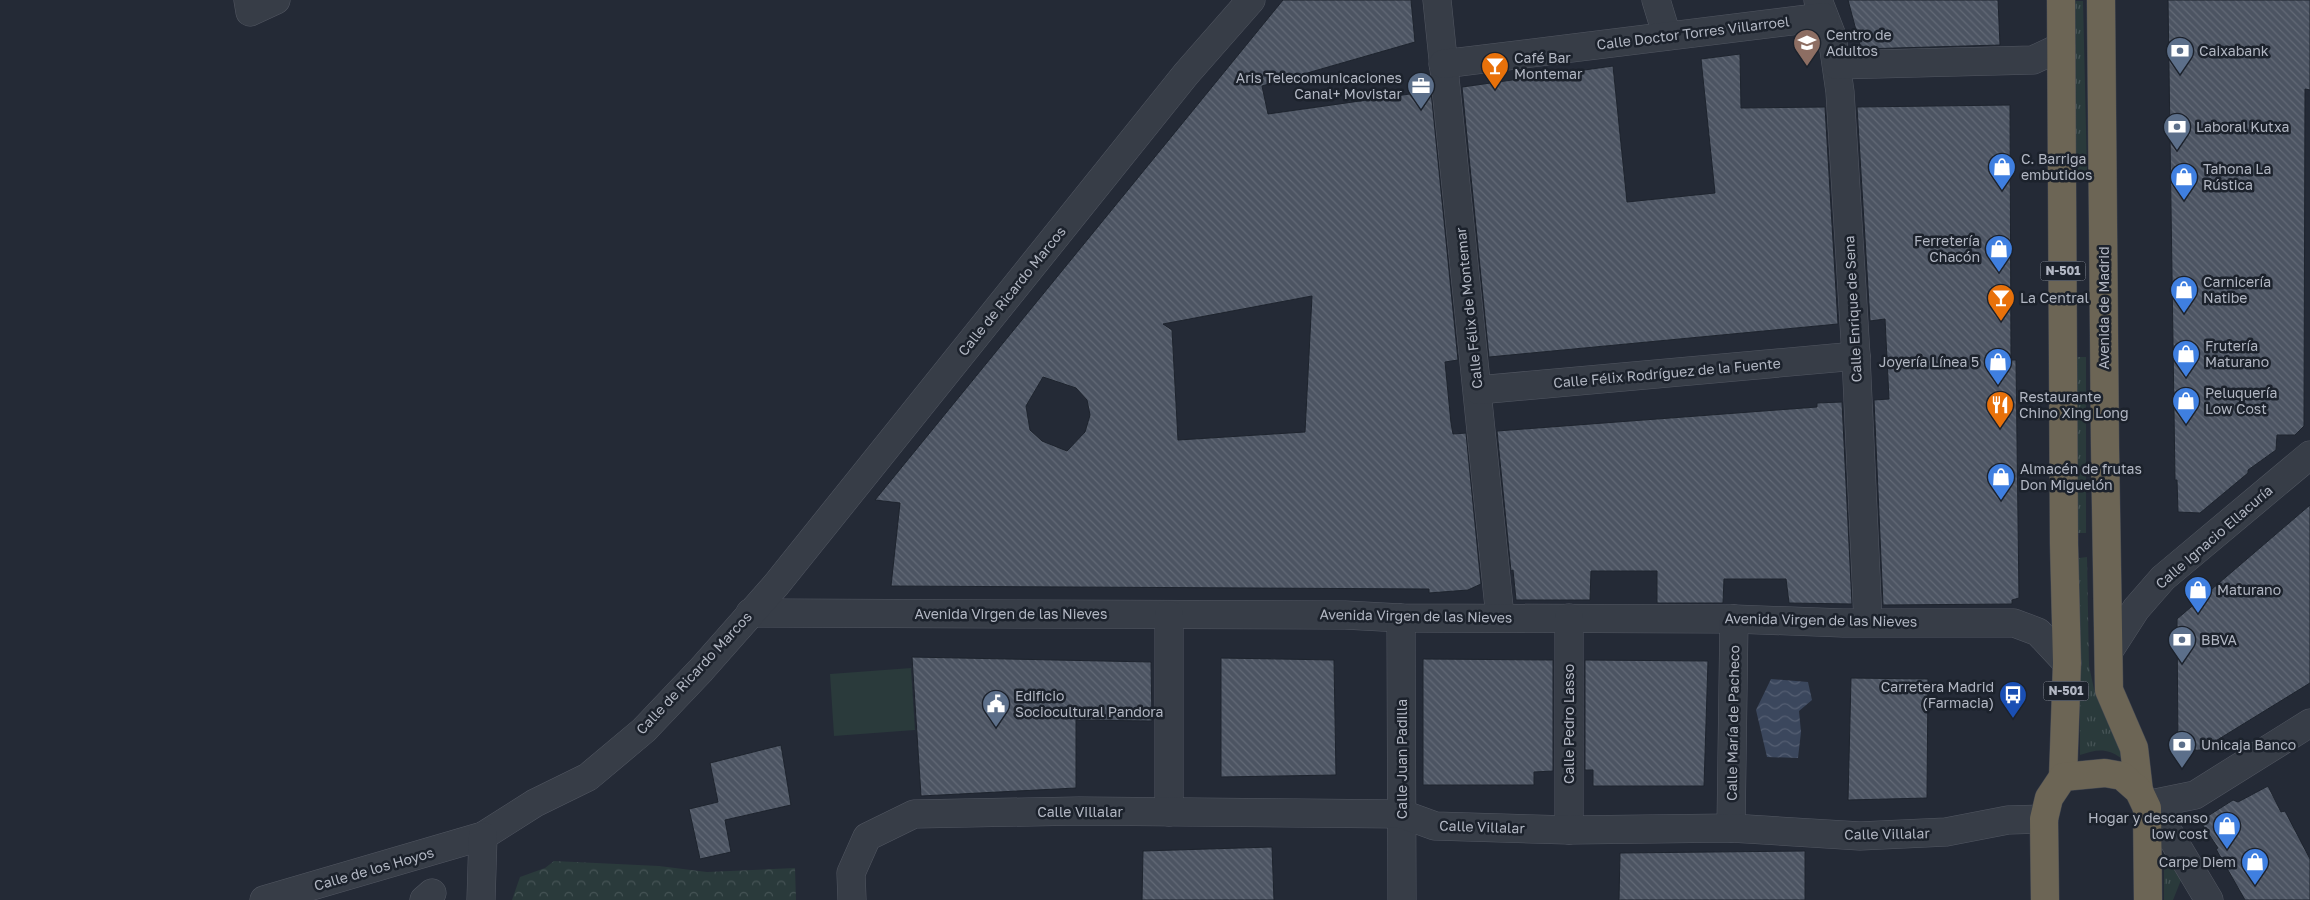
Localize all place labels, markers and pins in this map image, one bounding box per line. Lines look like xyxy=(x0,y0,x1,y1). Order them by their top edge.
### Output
place label: Centro de Adultos xyxy=(1826,26,1892,59)
school or university icon: Centro de Adultos xyxy=(1792,28,1822,67)
bank icon: Caixabank xyxy=(2165,36,2195,75)
place label: Caixabank xyxy=(2199,42,2269,59)
place label: Café Bar Montemar xyxy=(1514,49,1583,82)
bar icon: Café Bar Montemar xyxy=(1480,51,1510,90)
place label: Aris Telecomunicaciones Canal+ Movistar xyxy=(1236,69,1403,102)
office icon: Aris Telecomunicaciones Canal+ Movistar xyxy=(1406,71,1436,110)
bank icon: Laboral Kutxa xyxy=(2162,112,2192,151)
place label: Laboral Kutxa xyxy=(2196,118,2289,135)
place label: C. Barriga embutidos xyxy=(2021,150,2092,183)
shop icon: C. Barriga embutidos xyxy=(1987,152,2017,191)
place label: Tahona La Rústica xyxy=(2203,160,2271,193)
shop icon: Tahona La Rústica xyxy=(2169,162,2199,201)
place label: Ferretería Chacón xyxy=(1914,232,1980,265)
shop icon: Ferretería Chacón xyxy=(1984,234,2014,273)
place label: Carnicería Natibe xyxy=(2203,273,2271,306)
shop icon: Carnicería Natibe xyxy=(2169,275,2199,314)
bar icon: La Central xyxy=(1986,283,2016,322)
place label: La Central xyxy=(2020,289,2089,306)
place label: Frutería Maturano xyxy=(2205,337,2269,370)
shop icon: Frutería Maturano xyxy=(2171,339,2201,378)
shop icon: Joyería Línea 5 xyxy=(1983,347,2013,386)
place label: Joyería Línea 5 xyxy=(1879,353,1979,370)
place label: Peluquería Low Cost xyxy=(2205,384,2277,417)
shop icon: Peluquería Low Cost xyxy=(2171,386,2201,425)
place label: Restaurante Chino Xing Long xyxy=(2019,388,2129,421)
restaurant icon: Restaurante Chino Xing Long xyxy=(1985,390,2015,429)
place label: Almacén de frutas Don Miguelón xyxy=(2020,460,2142,493)
shop icon: Almacén de frutas Don Miguelón xyxy=(1986,462,2016,501)
shop icon: Maturano xyxy=(2183,575,2213,614)
place label: Maturano xyxy=(2217,581,2281,598)
bank icon: BBVA xyxy=(2167,625,2197,664)
place label: BBVA xyxy=(2201,631,2238,648)
place label: Carretera Madrid (Farmacia) xyxy=(1881,678,1994,711)
bus stop icon: Carretera Madrid (Farmacia) xyxy=(1998,680,2028,719)
place label: Edificio Sociocultural Pandora xyxy=(1015,687,1164,720)
public building icon: Edificio Sociocultural Pandora xyxy=(981,689,1011,728)
bank icon: Unicaja Banco xyxy=(2167,730,2197,769)
place label: Unicaja Banco xyxy=(2201,736,2296,753)
place label: Hogar y descanso low cost xyxy=(2088,809,2208,842)
shop icon: Hogar y descanso low cost xyxy=(2212,811,2242,850)
shop icon: Carpe Diem xyxy=(2240,847,2270,886)
place label: Carpe Diem xyxy=(2159,853,2236,870)

